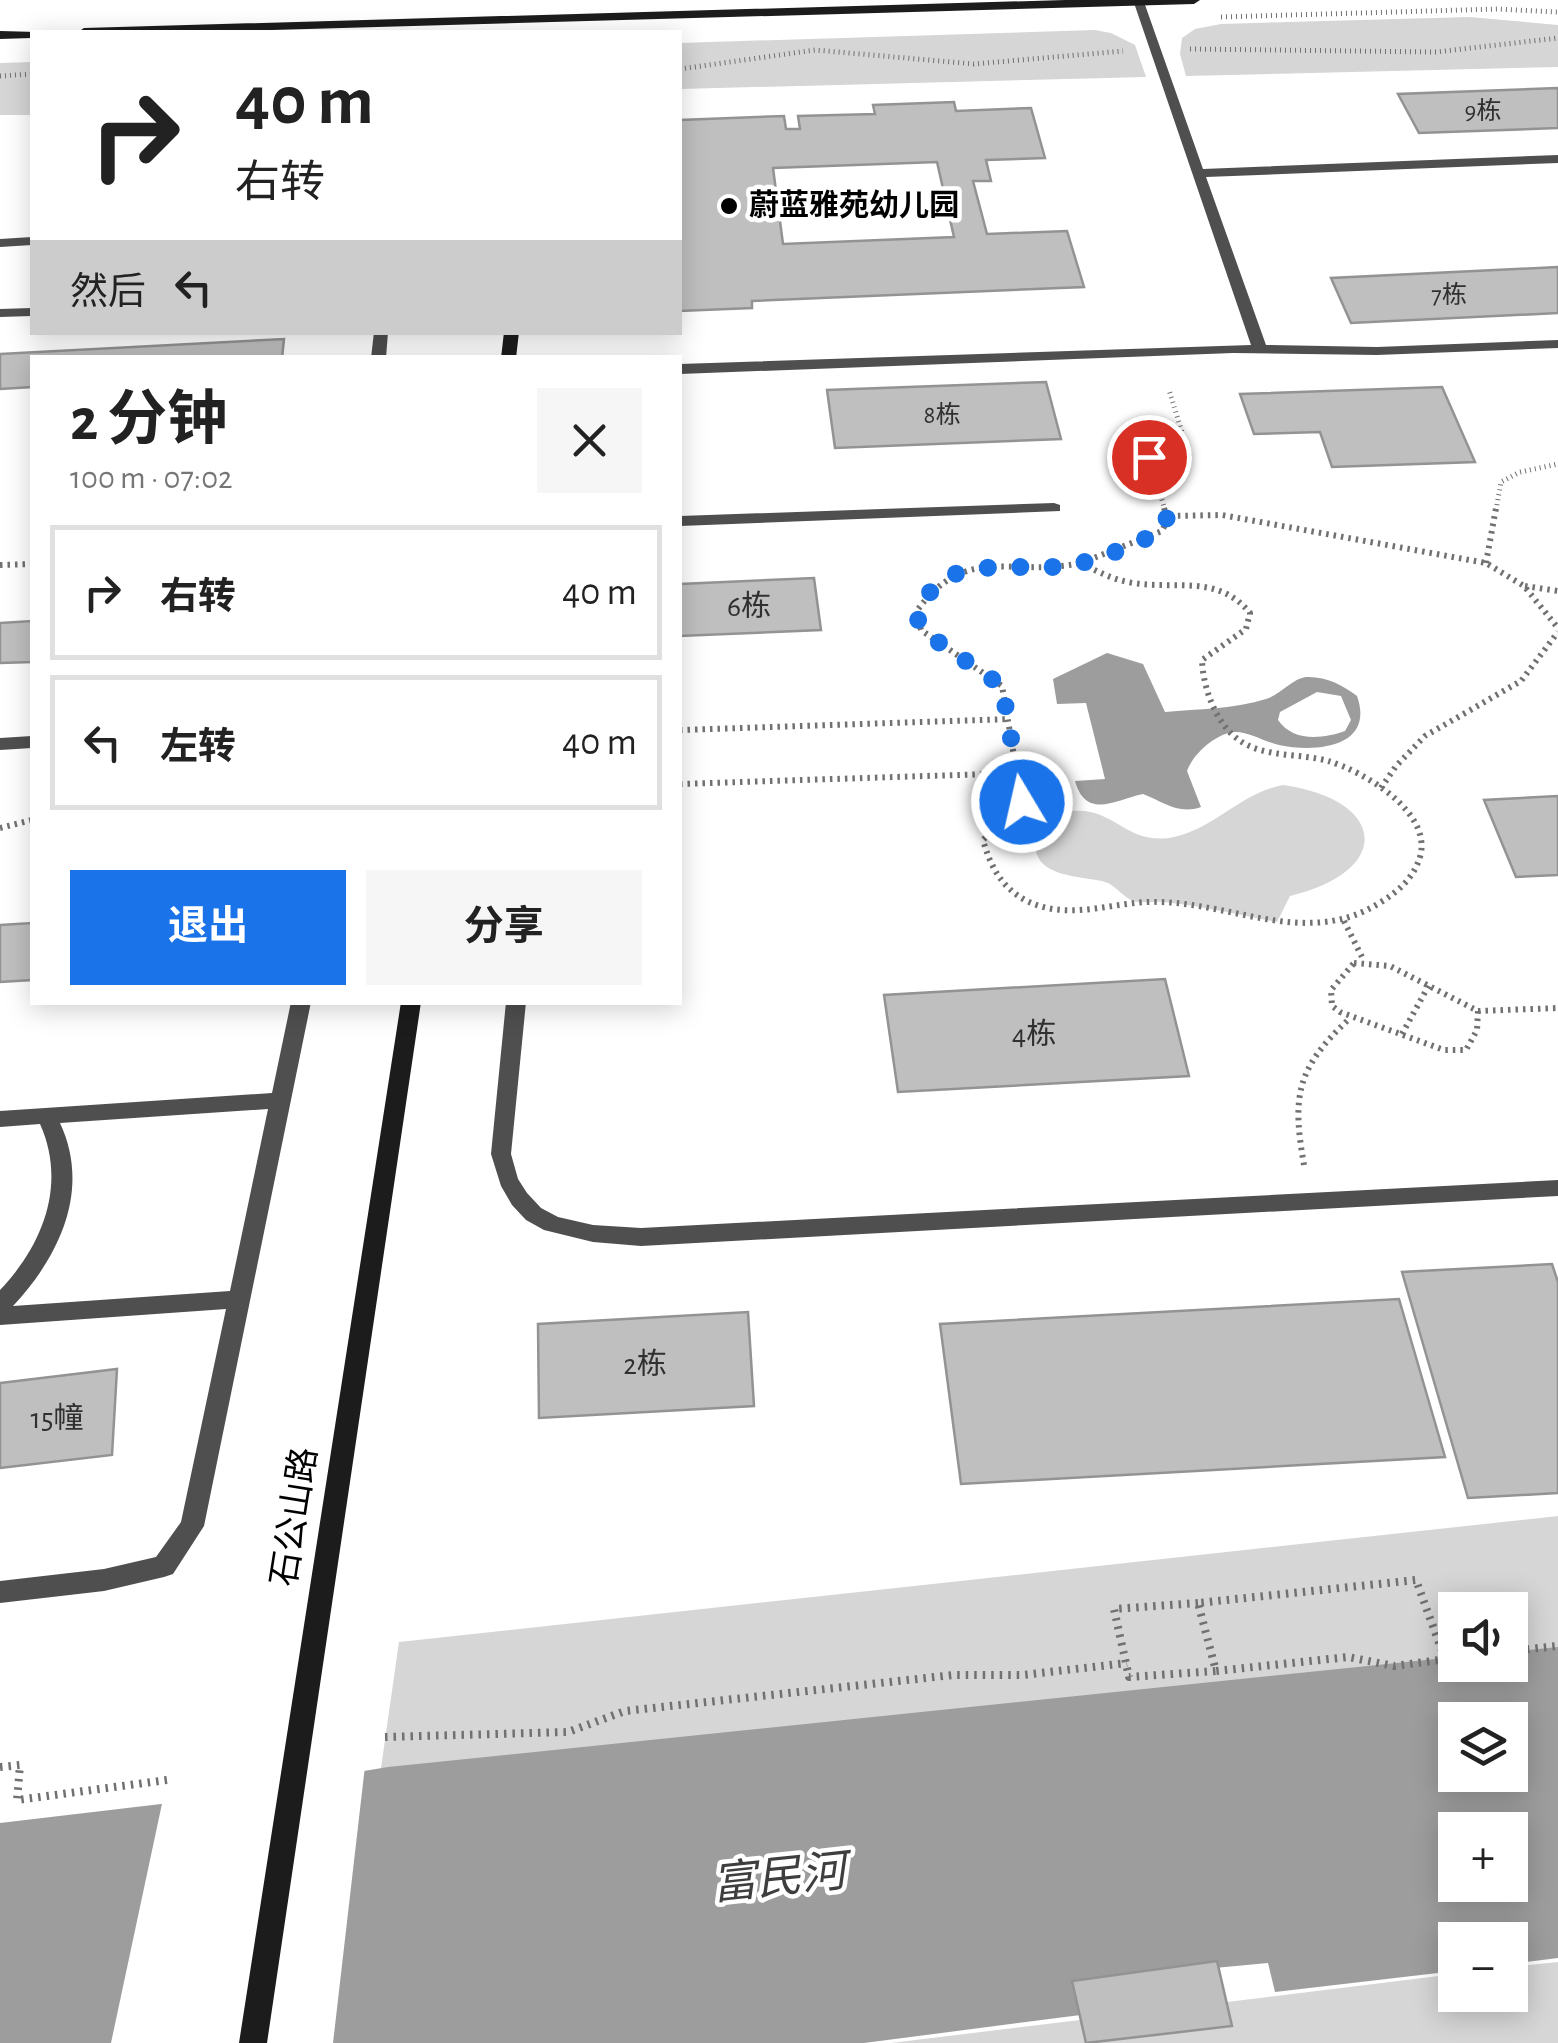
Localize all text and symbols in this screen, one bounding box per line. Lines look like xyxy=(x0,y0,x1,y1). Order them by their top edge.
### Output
text: 40 m xyxy=(235,67,374,137)
icon: right xyxy=(70,70,200,200)
house number: 9栋 xyxy=(1465,97,1501,124)
text: 右转 xyxy=(235,161,325,206)
place label: 蔚蓝雅苑幼儿园 xyxy=(749,189,959,221)
marker: 蔚蓝雅苑幼儿园 xyxy=(718,195,740,217)
icon: left xyxy=(166,260,221,315)
text: 然后 xyxy=(70,274,146,312)
house number: 7栋 xyxy=(1431,281,1467,308)
button: close xyxy=(537,388,642,493)
text: 2 分钟 xyxy=(70,391,227,451)
house number: 8栋 xyxy=(924,401,960,428)
pin xyxy=(1107,415,1192,500)
icon: arrive xyxy=(1122,430,1177,485)
text: 100 m · 07:02 xyxy=(70,462,233,494)
icon: right xyxy=(75,565,130,620)
text: 40 m xyxy=(562,574,637,612)
text: 右转 xyxy=(160,579,236,617)
house number: 6栋 xyxy=(727,590,771,622)
icon: left xyxy=(75,715,130,770)
text: 40 m xyxy=(562,724,637,762)
text: 左转 xyxy=(160,729,236,767)
position arrow xyxy=(970,750,1074,854)
button: 退出 xyxy=(70,870,346,985)
button: 分享 xyxy=(366,870,642,985)
house number: 4栋 xyxy=(1012,1018,1056,1050)
house number: 2栋 xyxy=(623,1348,667,1380)
house number: 15幢 xyxy=(31,1402,83,1434)
street label: 石公山路 xyxy=(265,1445,323,1589)
map controls xyxy=(1438,1592,1528,2012)
button: sound xyxy=(1438,1592,1528,1682)
button: layers xyxy=(1438,1702,1528,1792)
button: + xyxy=(1438,1812,1528,1902)
water label: 富民河 xyxy=(709,1846,856,1908)
button: − xyxy=(1438,1922,1528,2012)

